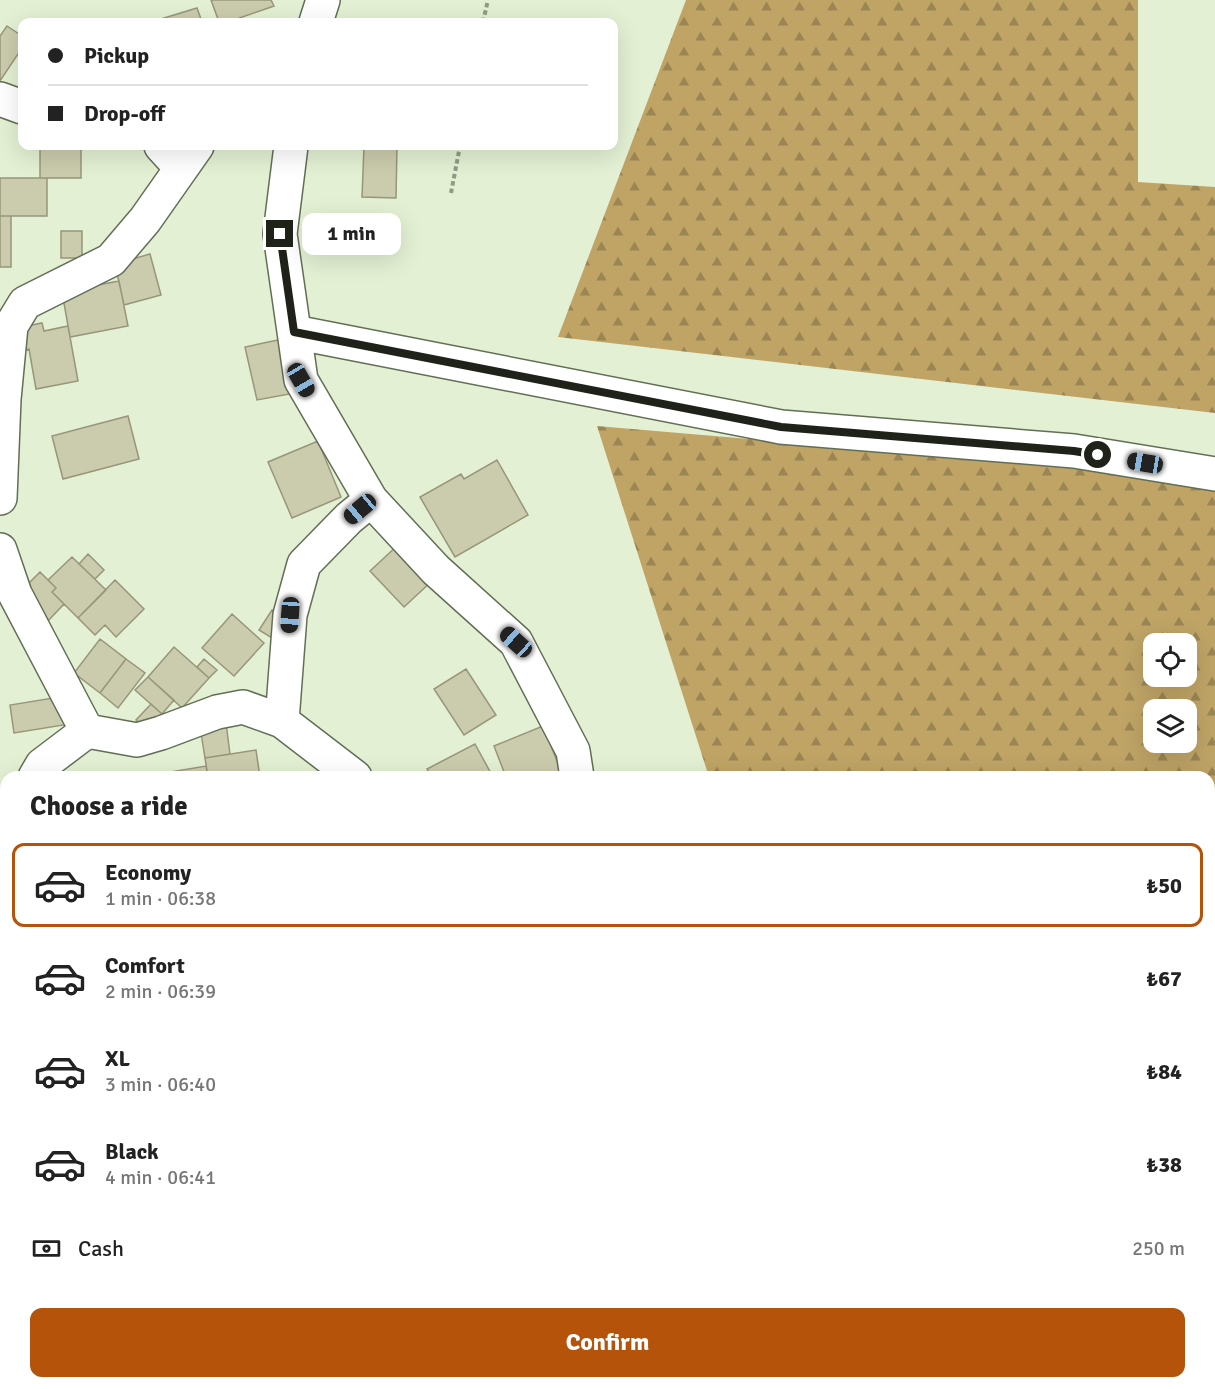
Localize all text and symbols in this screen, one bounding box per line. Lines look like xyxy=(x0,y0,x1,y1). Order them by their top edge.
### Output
text: Pickup xyxy=(84,42,149,69)
text: Drop-off xyxy=(84,100,165,127)
callout: 1 min xyxy=(301,213,400,255)
route end xyxy=(266,220,293,247)
text: 1 min xyxy=(327,221,376,246)
car xyxy=(284,360,318,400)
route start xyxy=(1084,441,1111,468)
car xyxy=(1126,451,1164,475)
car xyxy=(340,491,380,527)
car xyxy=(280,596,300,634)
car xyxy=(497,623,535,661)
map controls xyxy=(1143,633,1197,753)
button: locate xyxy=(1143,633,1197,687)
button: layers xyxy=(1143,699,1197,753)
text: Choose a ride xyxy=(30,790,188,823)
icon: car xyxy=(33,858,87,912)
text: Economy xyxy=(105,859,191,886)
text: ₺50 xyxy=(1146,872,1182,899)
text: 1 min · 06:38 xyxy=(105,886,216,911)
icon: car xyxy=(33,951,87,1005)
text: Comfort xyxy=(105,952,185,979)
text: ₺67 xyxy=(1146,965,1182,992)
text: 2 min · 06:39 xyxy=(105,979,216,1004)
icon: car xyxy=(33,1044,87,1098)
text: XL xyxy=(105,1045,130,1072)
text: ₺84 xyxy=(1146,1058,1182,1085)
text: 3 min · 06:40 xyxy=(105,1072,216,1097)
icon: car xyxy=(33,1137,87,1191)
text: Black xyxy=(105,1138,159,1165)
text: ₺38 xyxy=(1146,1151,1182,1178)
text: 4 min · 06:41 xyxy=(105,1165,216,1190)
icon: cash xyxy=(30,1232,63,1265)
text: Cash xyxy=(78,1235,124,1262)
text: 250 m xyxy=(1132,1236,1185,1261)
button: Confirm xyxy=(30,1308,1185,1377)

